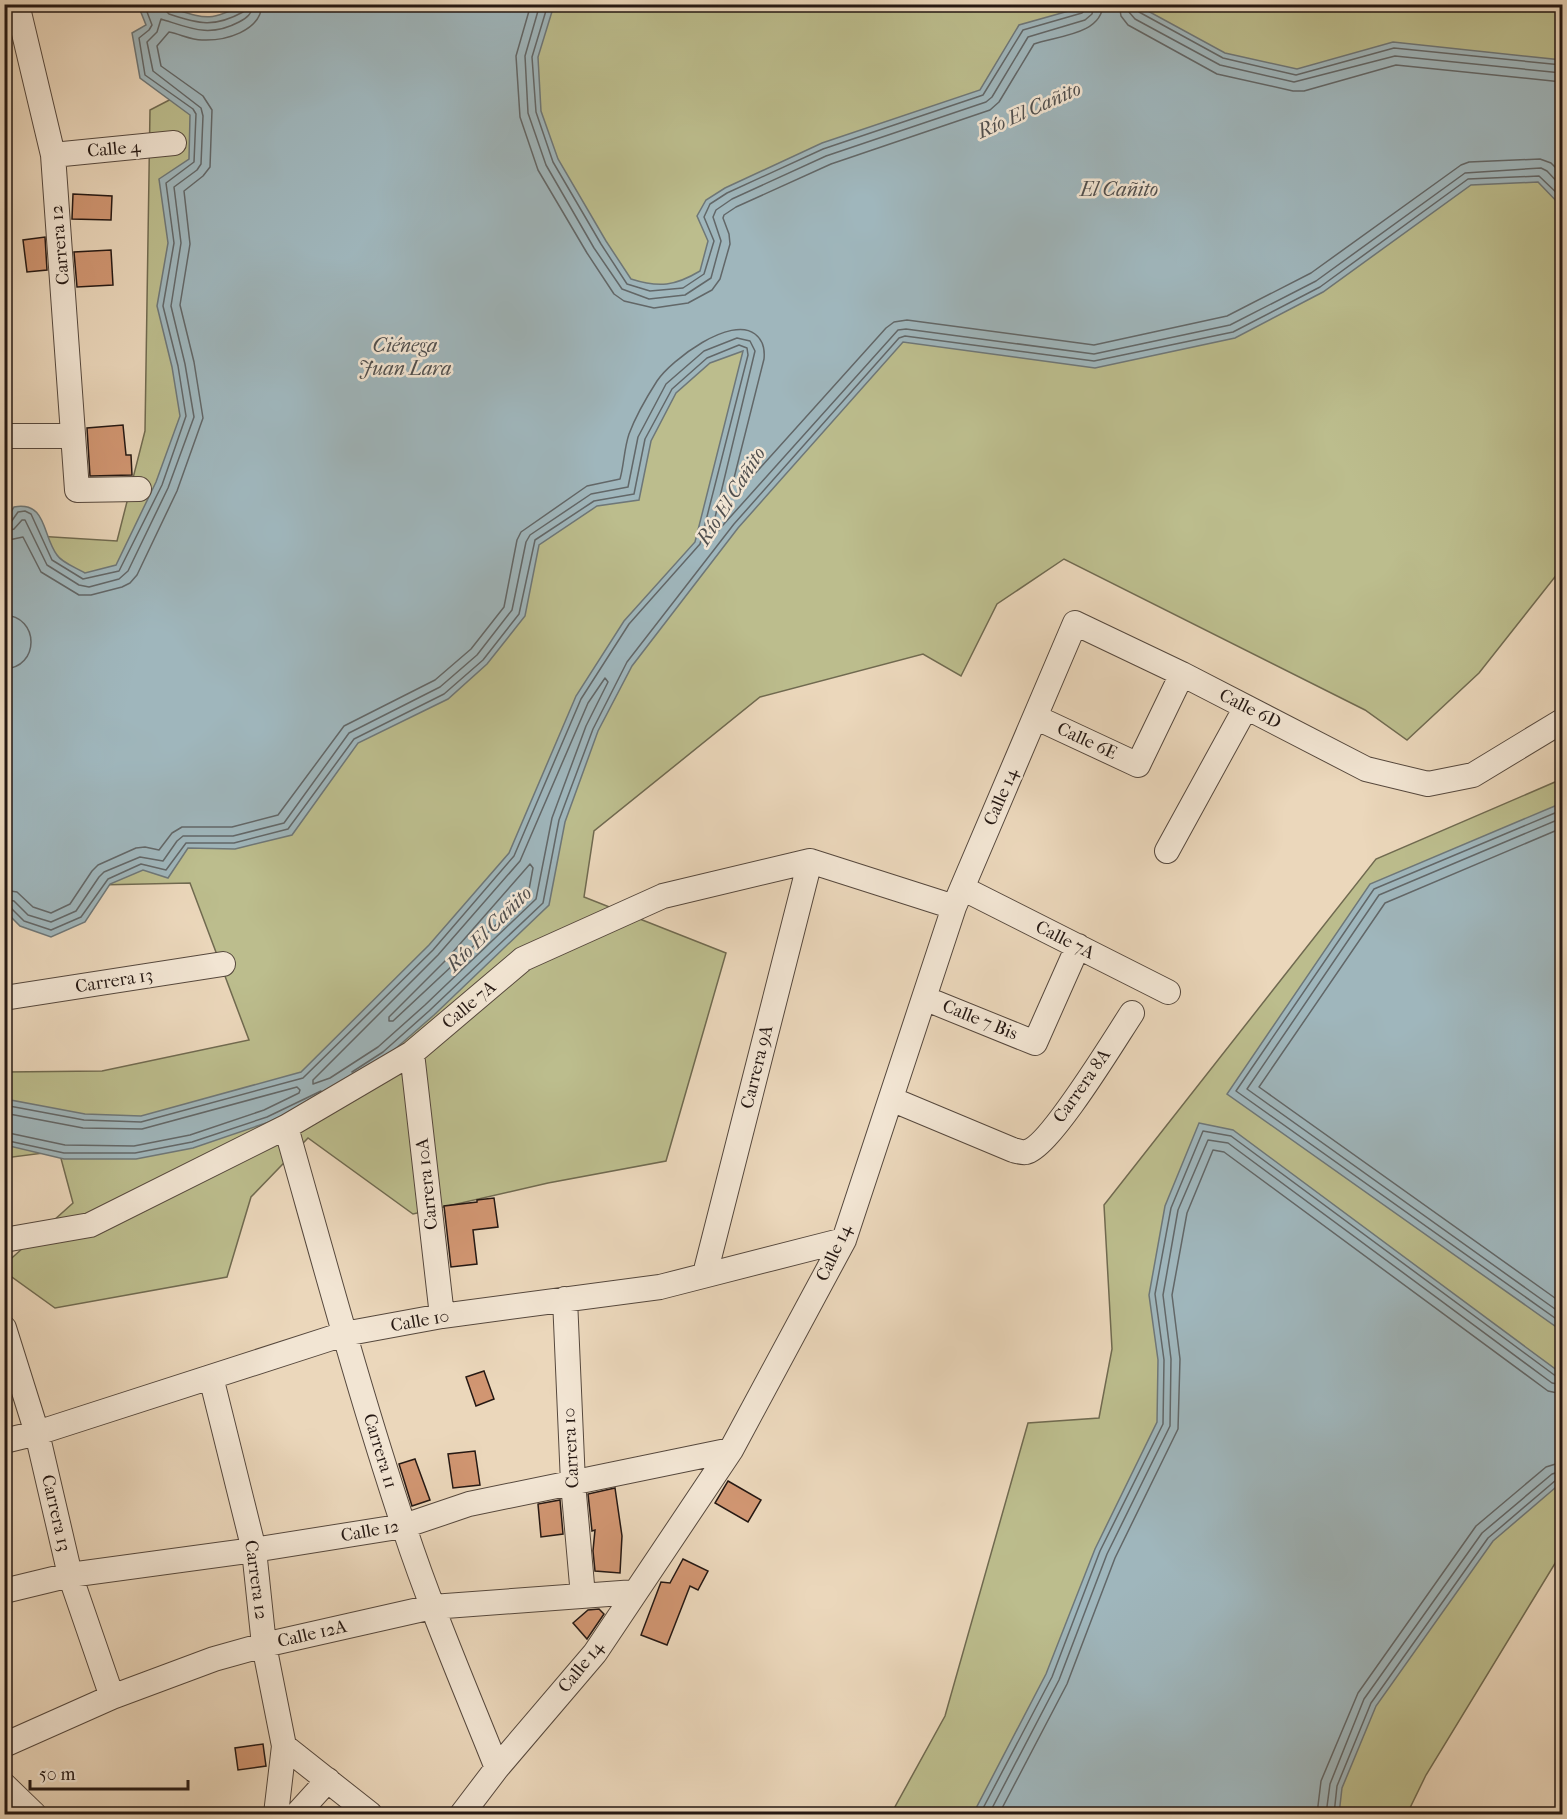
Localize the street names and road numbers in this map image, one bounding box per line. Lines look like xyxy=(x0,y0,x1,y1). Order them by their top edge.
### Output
street label: Calle 4 xyxy=(86,136,142,162)
street label: Carrera 12 xyxy=(46,204,74,286)
street label: Calle 6D xyxy=(1216,685,1284,733)
street label: Calle 6E xyxy=(1054,718,1120,764)
street label: Calle 14 xyxy=(980,765,1023,829)
street label: Calle 7A xyxy=(1032,916,1098,964)
street label: Carrera 13 xyxy=(74,965,154,997)
street label: Calle 7A xyxy=(438,976,500,1033)
street label: Calle 7 Bis xyxy=(939,995,1021,1045)
street label: Carrera 9A xyxy=(736,1023,778,1111)
street label: Carrera 8A xyxy=(1049,1045,1115,1127)
street label: Carrera 10A xyxy=(412,1137,442,1231)
street label: Calle 14 xyxy=(812,1221,856,1285)
street label: Calle 10 xyxy=(389,1306,451,1336)
street label: Carrera 10 xyxy=(558,1407,584,1489)
street label: Carrera 11 xyxy=(359,1411,401,1491)
street label: Carrera 13 xyxy=(37,1473,75,1553)
street label: Calle 12 xyxy=(339,1516,401,1546)
street label: Carrera 12 xyxy=(240,1539,272,1621)
street label: Calle 12A xyxy=(275,1616,349,1652)
street label: Calle 14 xyxy=(554,1637,608,1697)

